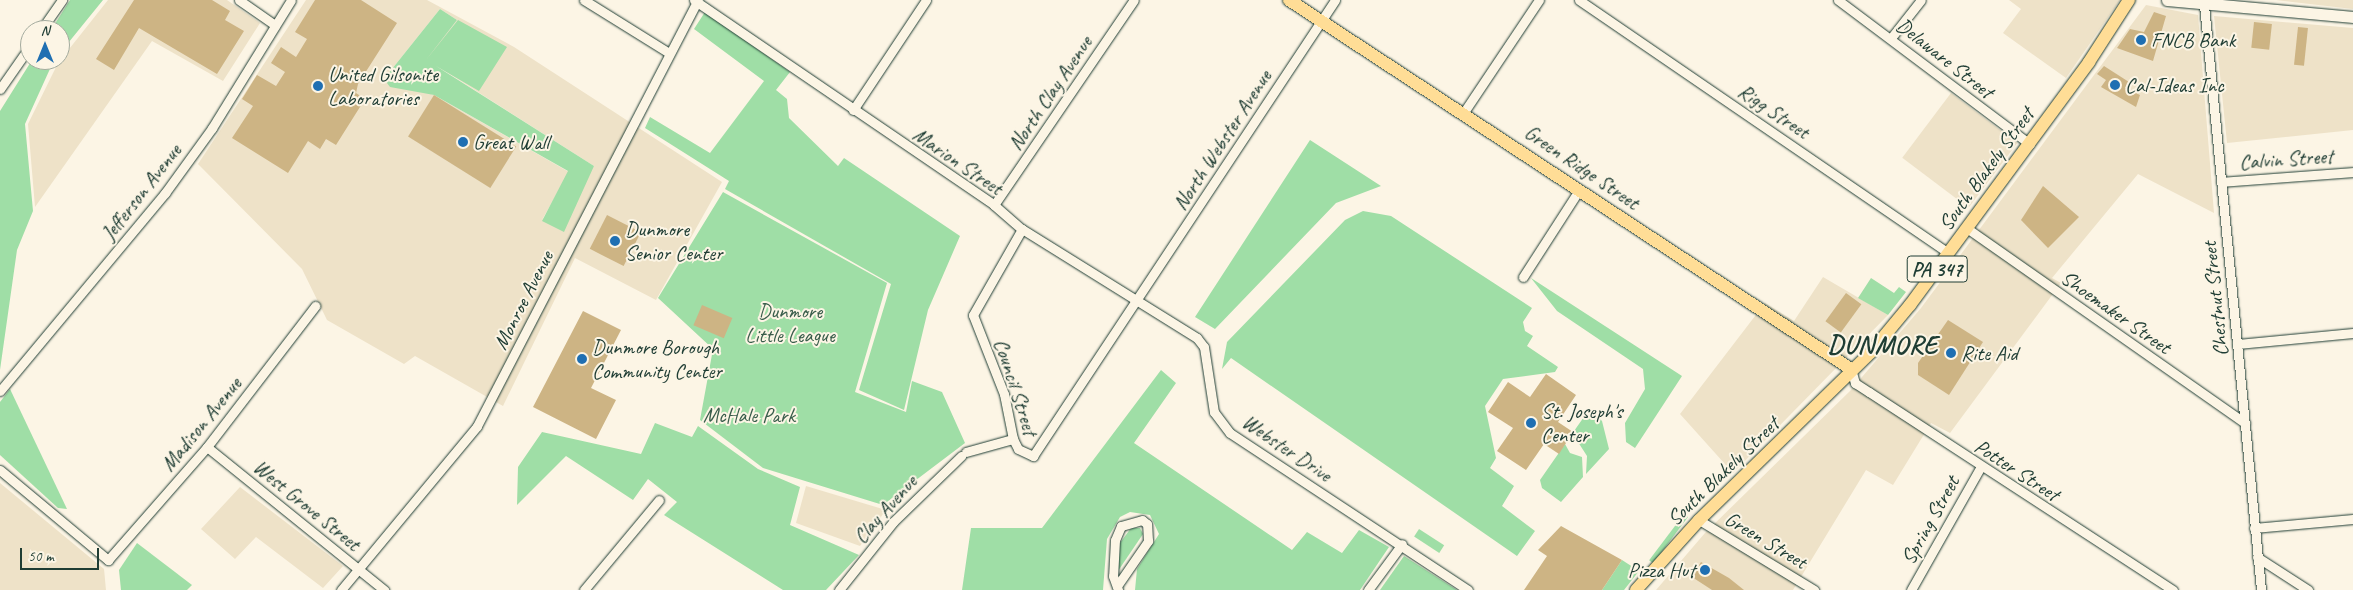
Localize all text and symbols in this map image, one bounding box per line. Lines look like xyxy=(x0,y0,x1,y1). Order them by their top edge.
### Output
street label: Delaware Street xyxy=(1892,12,1998,104)
north arrow xyxy=(20,20,70,70)
text: N xyxy=(41,22,49,39)
place label: FNCB Bank xyxy=(2151,27,2236,53)
street label: North Clay Avenue xyxy=(1003,31,1097,155)
marker: FNCB Bank xyxy=(2135,34,2147,46)
place label: United Gilsonite Laboratories xyxy=(328,61,438,111)
street label: North Webster Avenue xyxy=(1167,65,1277,215)
place label: Cal-Ideas Inc xyxy=(2125,72,2223,98)
street label: Rigg Street xyxy=(1733,78,1815,144)
marker: Cal-Ideas Inc xyxy=(2109,79,2121,91)
marker: United Gilsonite Laboratories xyxy=(312,80,324,92)
street label: South Blakely Street xyxy=(1933,102,2039,236)
street label: Green Ridge Street xyxy=(1519,119,1645,215)
street label: Marion Street xyxy=(908,122,1008,200)
place label: Great Wall xyxy=(473,129,549,155)
marker: Great Wall xyxy=(457,136,469,148)
street label: Jefferson Avenue xyxy=(96,139,186,245)
street label: Calvin Street xyxy=(2238,143,2334,175)
place label: Dunmore Senior Center xyxy=(625,216,723,266)
marker: Dunmore Senior Center xyxy=(609,235,621,247)
street label: Chestnut Street xyxy=(2196,240,2234,358)
street label: Monroe Avenue xyxy=(487,247,559,353)
road number: PA 347 xyxy=(1906,252,1968,286)
street label: Shoemaker Street xyxy=(2056,265,2176,359)
park label: Dunmore Little League xyxy=(746,298,834,348)
district label: DUNMORE xyxy=(1827,329,1939,361)
place label: Dunmore Borough Community Center xyxy=(592,334,722,384)
street label: Council Street xyxy=(989,335,1043,439)
place label: Rite Aid xyxy=(1961,340,2018,366)
marker: Rite Aid xyxy=(1945,347,1957,359)
marker: Dunmore Borough Community Center xyxy=(576,353,588,365)
street label: Madison Avenue xyxy=(155,372,247,476)
place label: St. Joseph's Center xyxy=(1541,398,1623,448)
park label: McHale Park xyxy=(703,402,795,428)
street label: Webster Drive xyxy=(1237,409,1337,487)
street label: South Blakely Street xyxy=(1662,411,1784,531)
marker: St. Joseph's Center xyxy=(1525,417,1537,429)
street label: Potter Street xyxy=(1970,433,2064,507)
street label: West Grove Street xyxy=(248,454,366,556)
street label: Clay Avenue xyxy=(848,470,922,548)
street label: Spring Street xyxy=(1895,471,1965,569)
street label: Green Street xyxy=(1720,506,1812,574)
scale bar xyxy=(22,538,101,570)
text: 50 m xyxy=(28,547,54,566)
place label: Pizza Hut xyxy=(1628,557,1695,583)
marker: Pizza Hut xyxy=(1699,564,1711,576)

